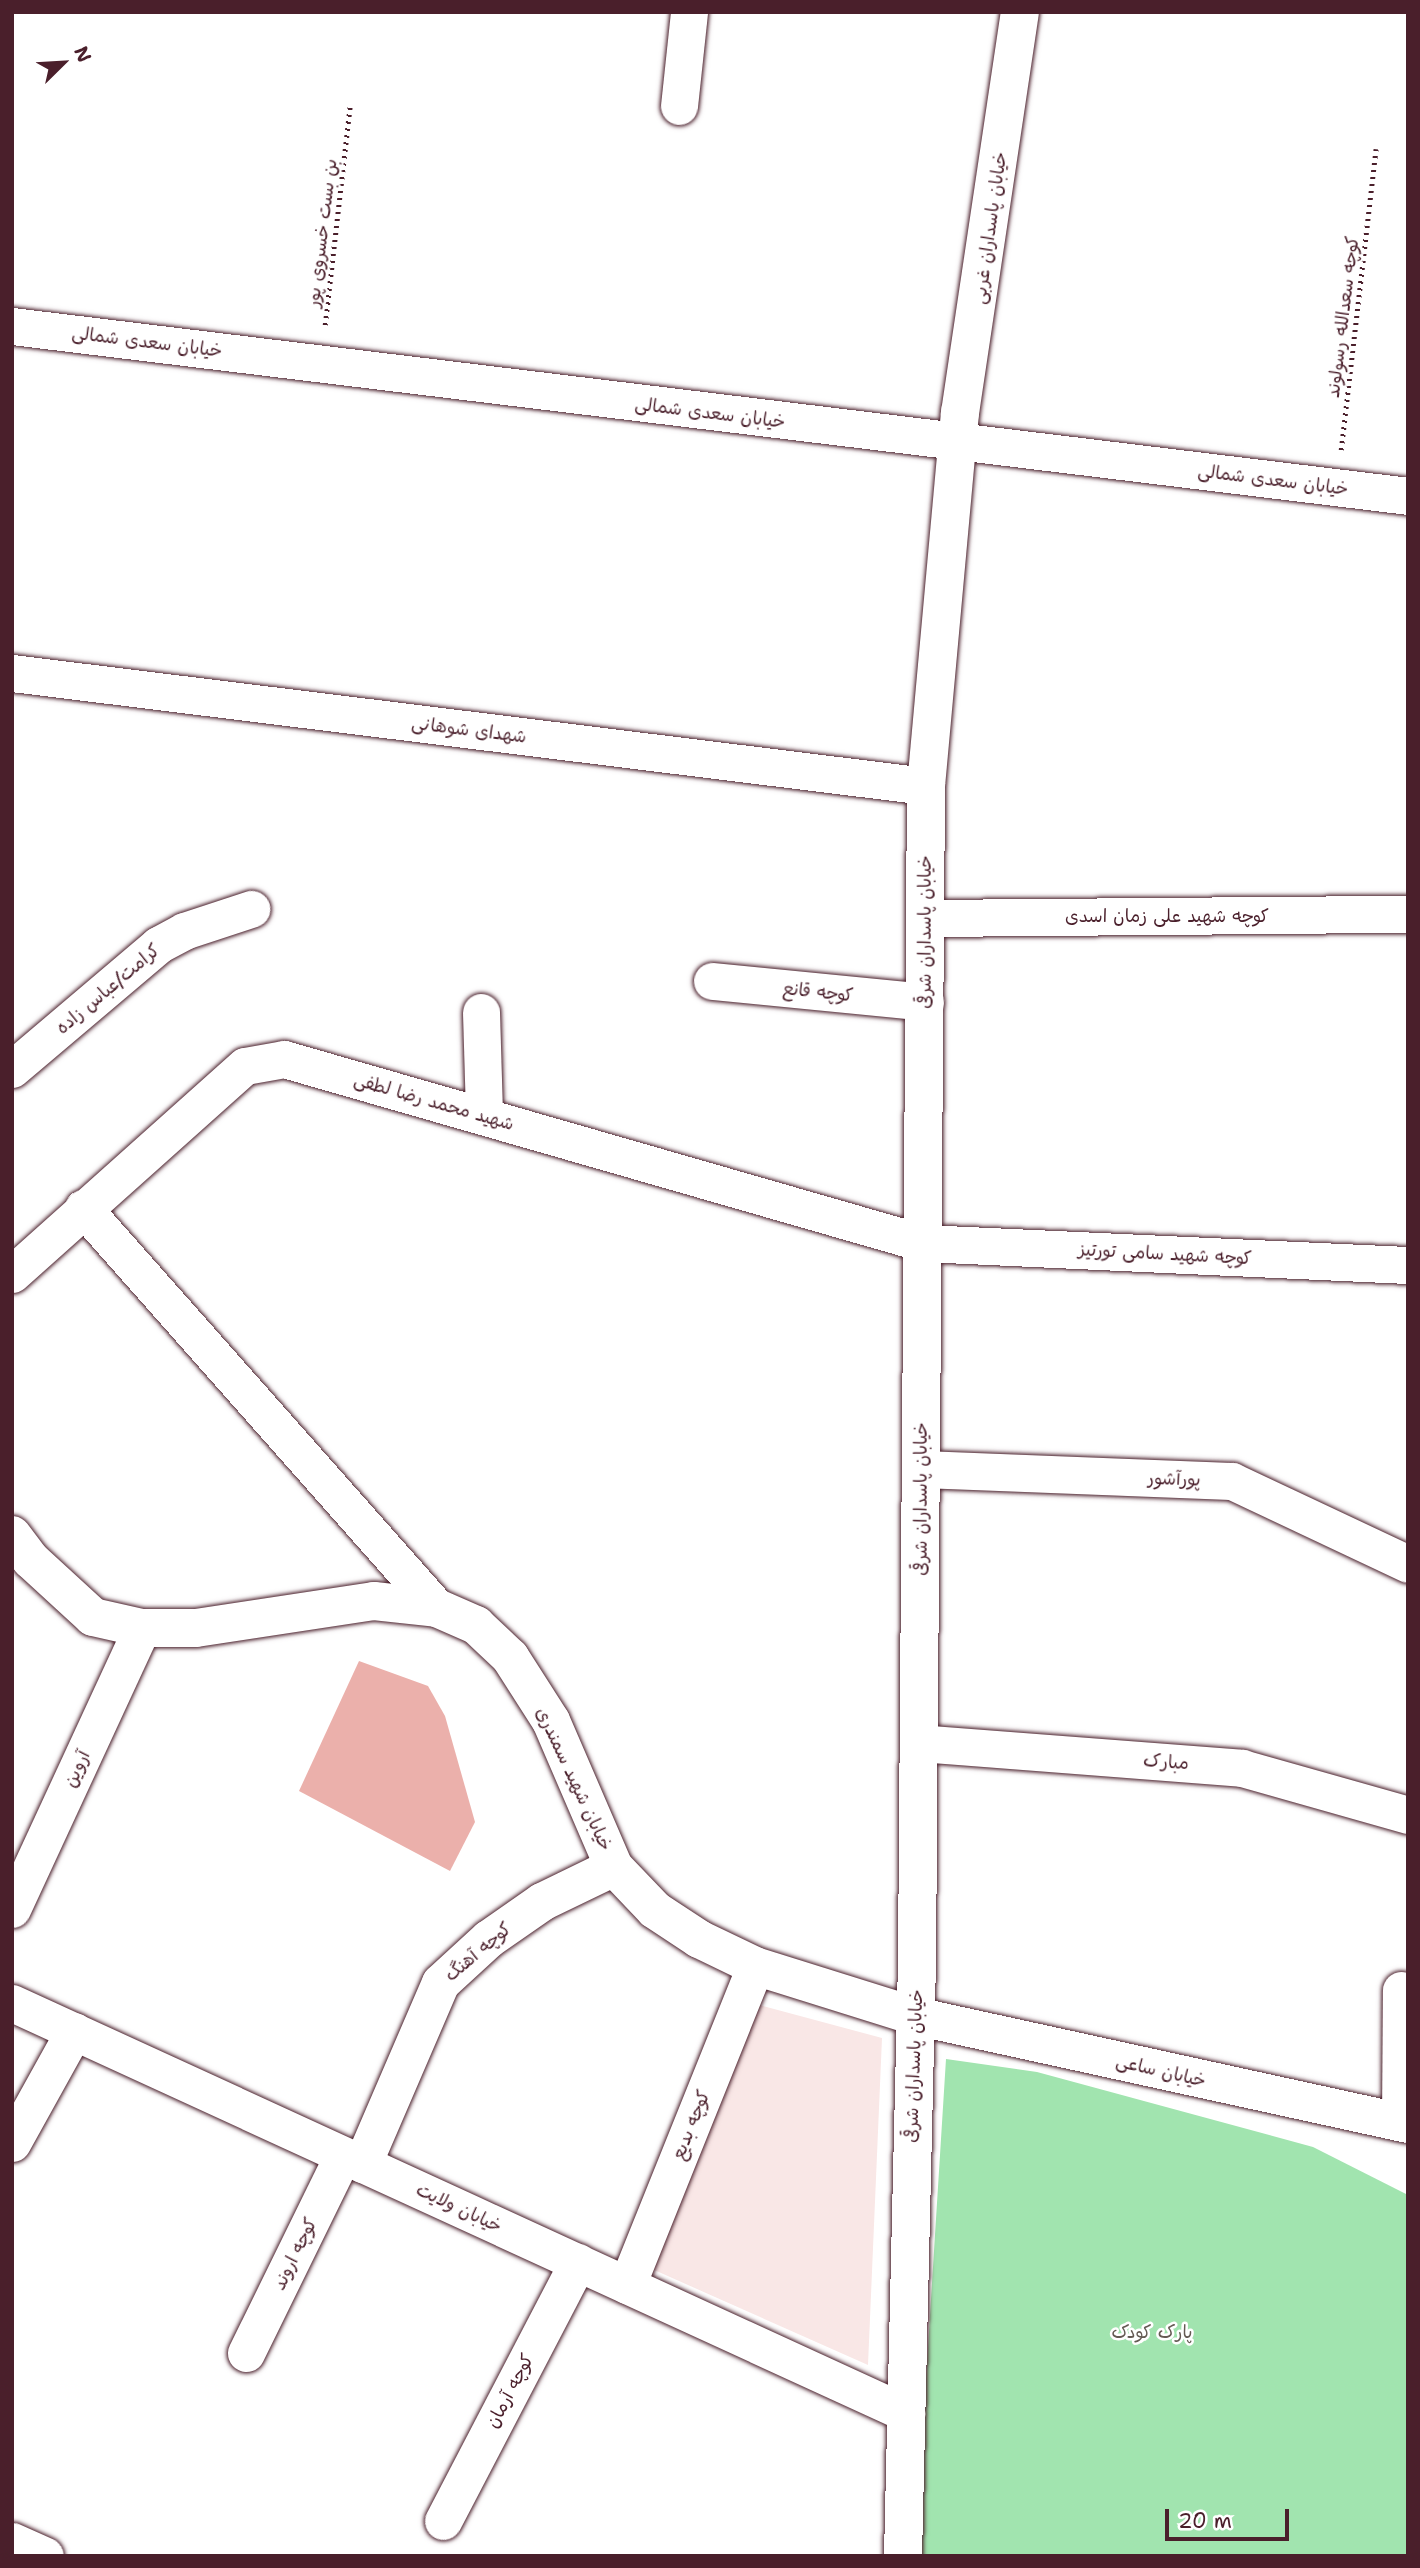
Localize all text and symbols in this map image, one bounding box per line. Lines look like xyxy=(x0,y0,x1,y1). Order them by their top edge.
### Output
north arrow xyxy=(28,28,98,98)
text: N xyxy=(68,42,97,66)
street label: خیابان پاسداران غربی xyxy=(969,150,1011,306)
street label: بن بست خسروی پور xyxy=(302,157,342,309)
street label: کوچه سعدالله رسولوند xyxy=(1322,235,1364,399)
street label: خیابان سعدی شمالی xyxy=(71,322,223,362)
street label: خیابان سعدی شمالی xyxy=(634,393,786,433)
street label: خیابان سعدی شمالی xyxy=(1197,460,1349,500)
street label: شهدای شوهانی xyxy=(410,712,528,748)
street label: خیابان پاسداران شرقی xyxy=(914,855,936,1009)
street label: کوچه شهید علی زمان اسدی xyxy=(1065,905,1269,927)
street label: کرامت/عباس زاده xyxy=(52,939,164,1039)
street label: کوچه قانع xyxy=(782,978,854,1006)
street label: شهید محمد رضا لطفی xyxy=(352,1069,516,1135)
street label: کوچه شهید سامی تورتیز xyxy=(1078,1239,1252,1269)
street label: خیابان پاسداران شرقی xyxy=(910,1422,932,1576)
street label: پورآشور xyxy=(1147,1467,1201,1491)
street label: خیابان شهید سمندری xyxy=(531,1704,617,1854)
street label: آروین xyxy=(59,1747,95,1791)
street label: مبارک xyxy=(1142,1750,1190,1774)
street label: کوچه آهنگ xyxy=(440,1918,516,1986)
street label: خیابان پاسداران شرقی xyxy=(901,1989,927,2143)
street label: خیابان ساعی xyxy=(1114,2050,1208,2092)
street label: کوچه بدیع xyxy=(667,2087,715,2163)
street label: خیابان ولایت xyxy=(413,2179,505,2237)
street label: کوچه اروند xyxy=(268,2214,322,2294)
park label: پارک کودک xyxy=(1111,2321,1193,2343)
street label: کوچه آرمان xyxy=(482,2350,538,2432)
scale bar xyxy=(1168,2494,1292,2538)
text: 20 m xyxy=(1178,2507,1232,2535)

